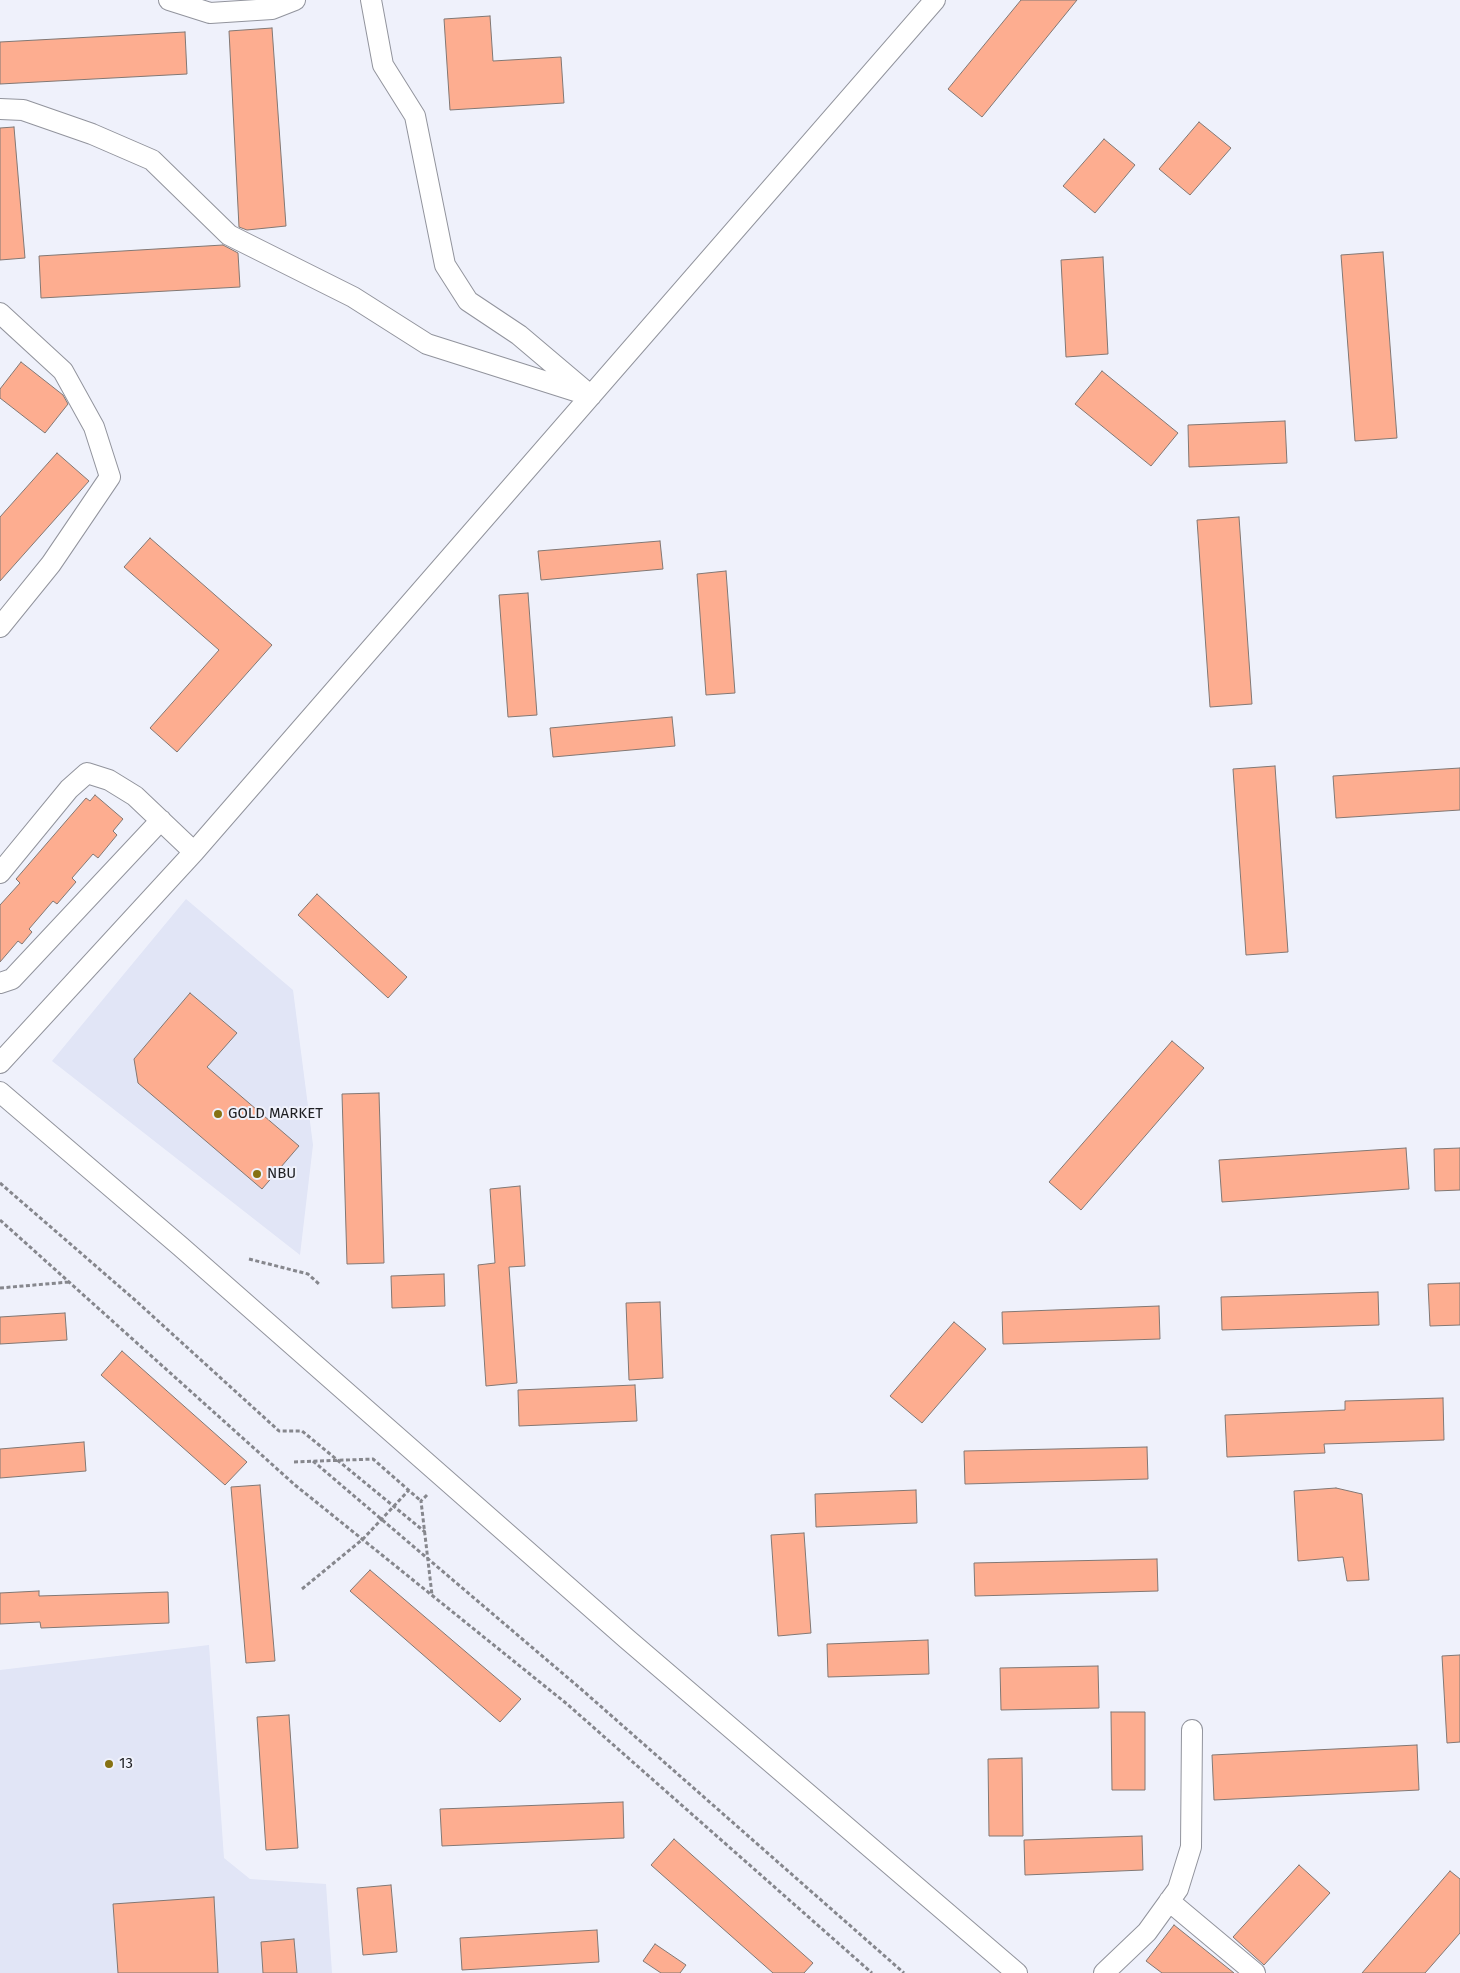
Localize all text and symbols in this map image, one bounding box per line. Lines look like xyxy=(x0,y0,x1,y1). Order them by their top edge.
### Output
place label: GOLD MARKET xyxy=(228,1105,323,1123)
marker: GOLD MARKET xyxy=(212,1108,224,1120)
place label: NBU xyxy=(267,1165,296,1183)
marker: NBU xyxy=(251,1168,263,1180)
place label: 13 xyxy=(119,1755,133,1773)
marker: 13 xyxy=(103,1758,115,1770)

